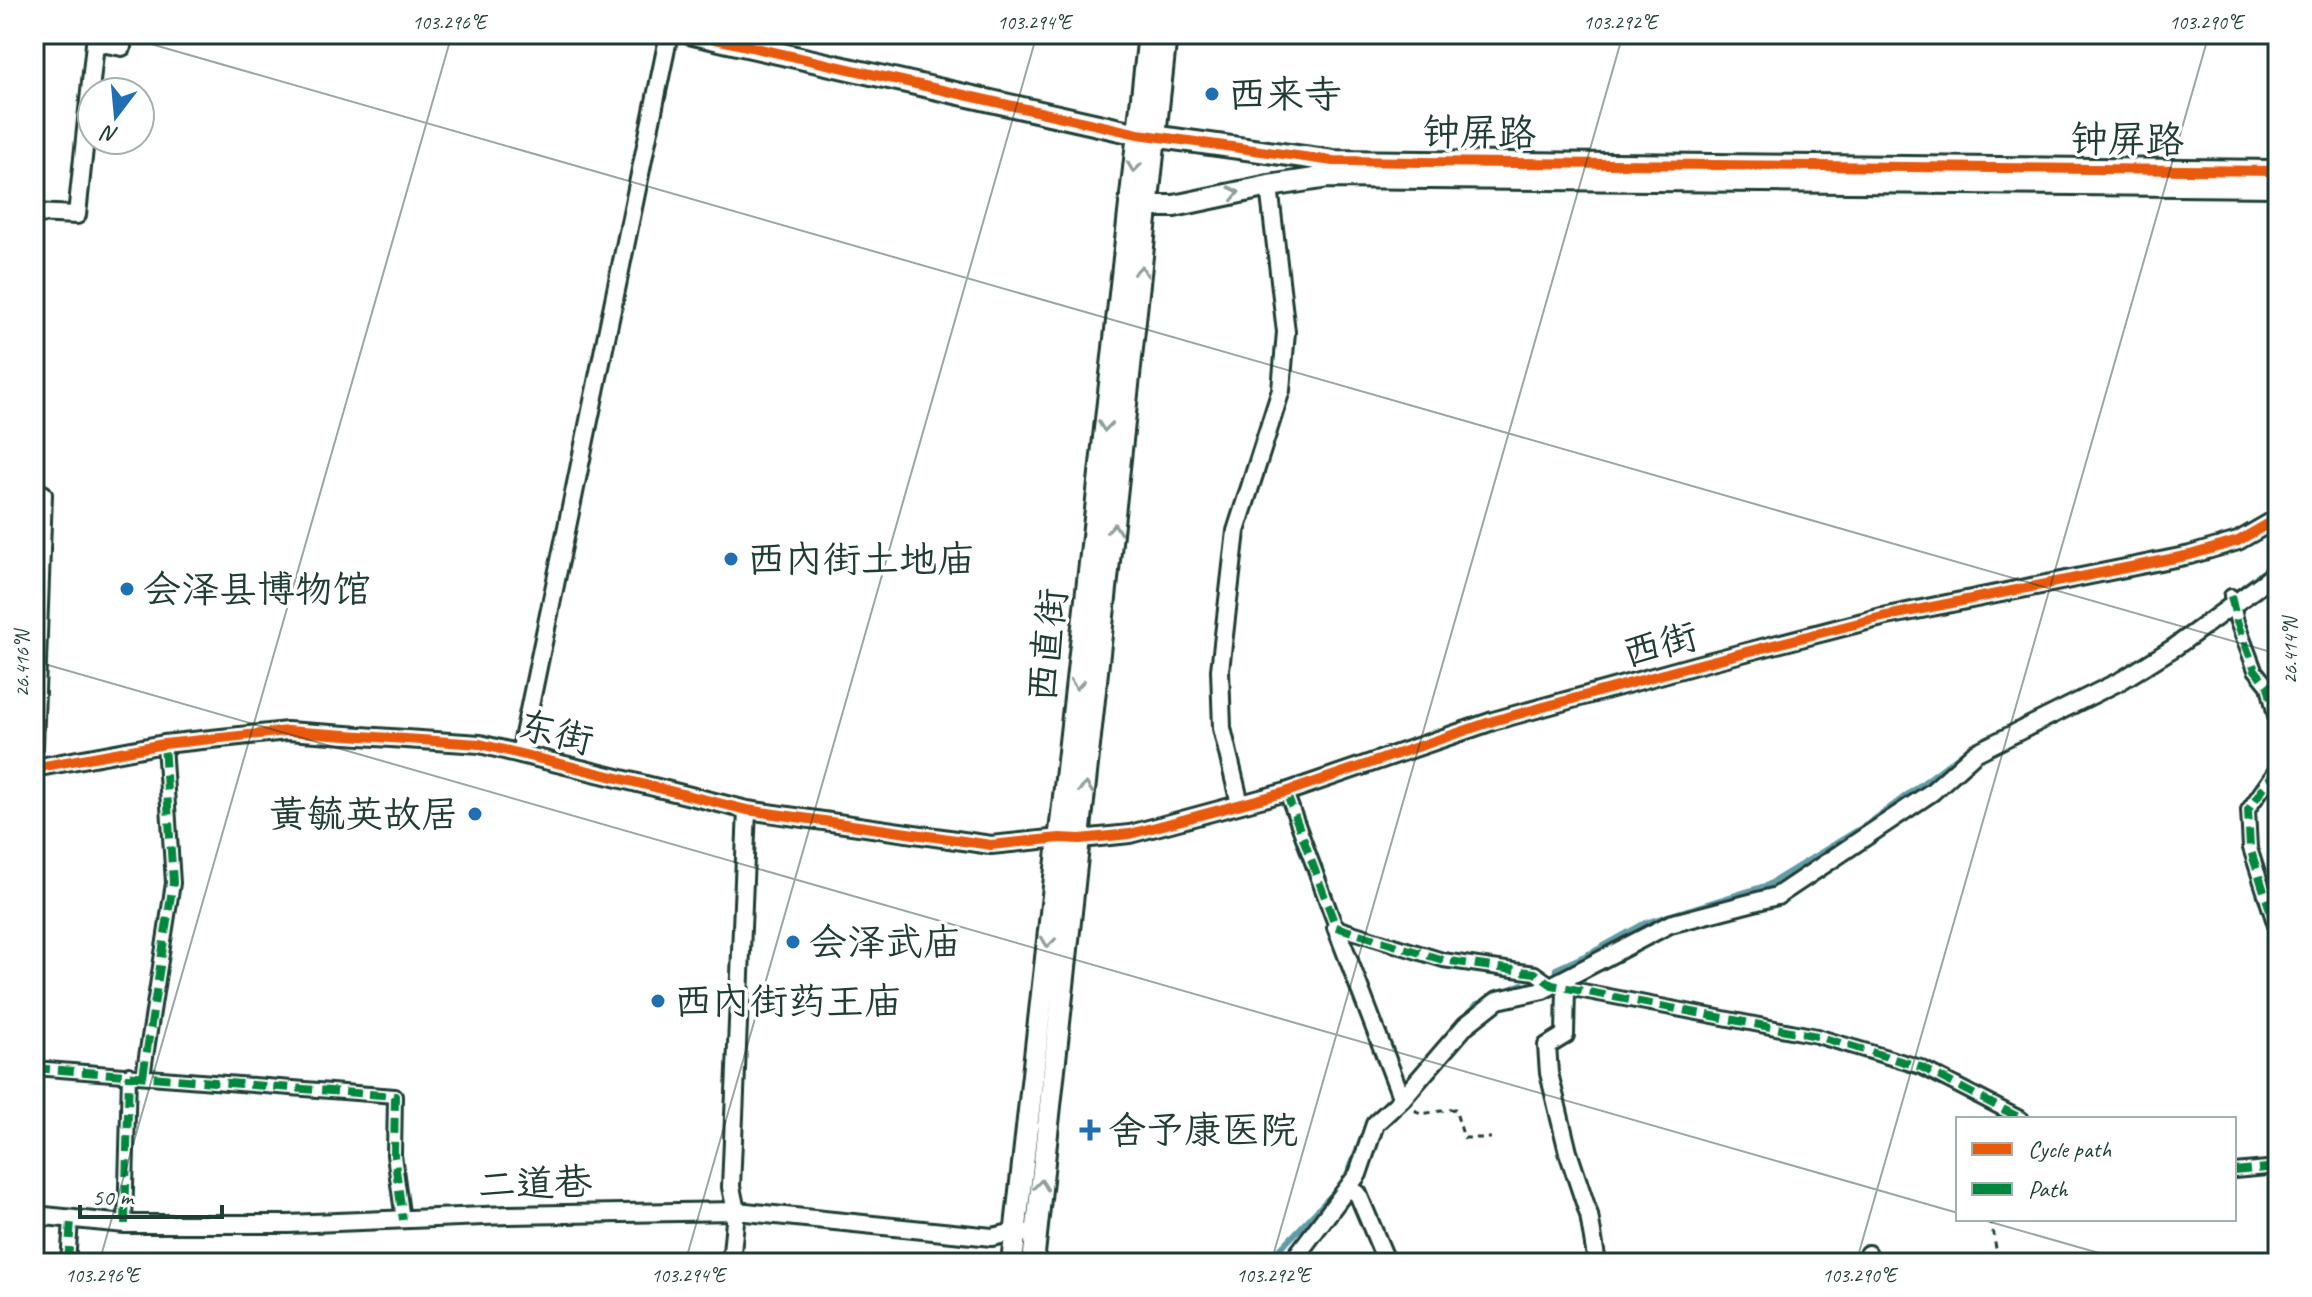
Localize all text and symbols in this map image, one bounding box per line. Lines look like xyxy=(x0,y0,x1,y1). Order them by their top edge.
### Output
text: 103.296°E xyxy=(412,10,489,35)
text: 103.294°E xyxy=(997,10,1074,35)
text: 103.292°E xyxy=(1583,10,1660,35)
text: 103.290°E xyxy=(2169,10,2246,35)
place label: 西来寺 xyxy=(1228,71,1342,118)
north arrow xyxy=(76,76,156,156)
marker: 西来寺 xyxy=(1203,85,1221,103)
street label: 钟屏路 xyxy=(1422,108,1536,157)
street label: 钟屏路 xyxy=(2070,115,2184,164)
text: N xyxy=(97,118,121,150)
one-way arrow xyxy=(1126,160,1143,174)
one-way arrow xyxy=(1227,185,1240,202)
one-way arrow xyxy=(1133,264,1150,277)
one-way arrow xyxy=(1097,419,1114,432)
one-way arrow xyxy=(1105,523,1122,536)
place label: 西内街土地庙 xyxy=(747,536,975,583)
marker: 西内街土地庙 xyxy=(722,550,740,568)
place label: 会泽县博物馆 xyxy=(143,566,371,613)
marker: 会泽县博物馆 xyxy=(118,580,136,598)
street label: 西直街 xyxy=(1018,586,1077,704)
street label: 西街 xyxy=(1617,612,1703,677)
text: 26.414°N xyxy=(2278,615,2303,684)
text: 26.416°N xyxy=(10,628,35,697)
one-way arrow xyxy=(1069,677,1086,691)
street label: 东街 xyxy=(513,700,598,764)
one-way arrow xyxy=(1077,781,1094,794)
place label: 黄毓英故居 xyxy=(269,791,459,838)
marker: 黄毓英故居 xyxy=(466,805,484,823)
place label: 会泽武庙 xyxy=(809,919,961,966)
marker: 会泽武庙 xyxy=(784,933,802,951)
one-way arrow xyxy=(1040,935,1057,949)
place label: 西内街药王庙 xyxy=(674,978,902,1025)
marker: 西内街药王庙 xyxy=(649,992,667,1010)
place label: 舍予康医院 xyxy=(1108,1107,1298,1154)
legend xyxy=(1956,1117,2236,1221)
marker: 舍予康医院 xyxy=(1079,1119,1101,1141)
text: Cycle path xyxy=(2028,1134,2112,1164)
street label: 二道巷 xyxy=(477,1158,593,1209)
scale bar xyxy=(80,1169,222,1219)
text: Path xyxy=(2028,1174,2069,1204)
one-way arrow xyxy=(1032,1179,1049,1192)
text: 50 m xyxy=(92,1182,135,1212)
text: 103.296°E xyxy=(65,1263,142,1288)
text: 103.294°E xyxy=(651,1263,728,1288)
text: 103.292°E xyxy=(1236,1263,1313,1288)
text: 103.290°E xyxy=(1822,1263,1899,1288)

